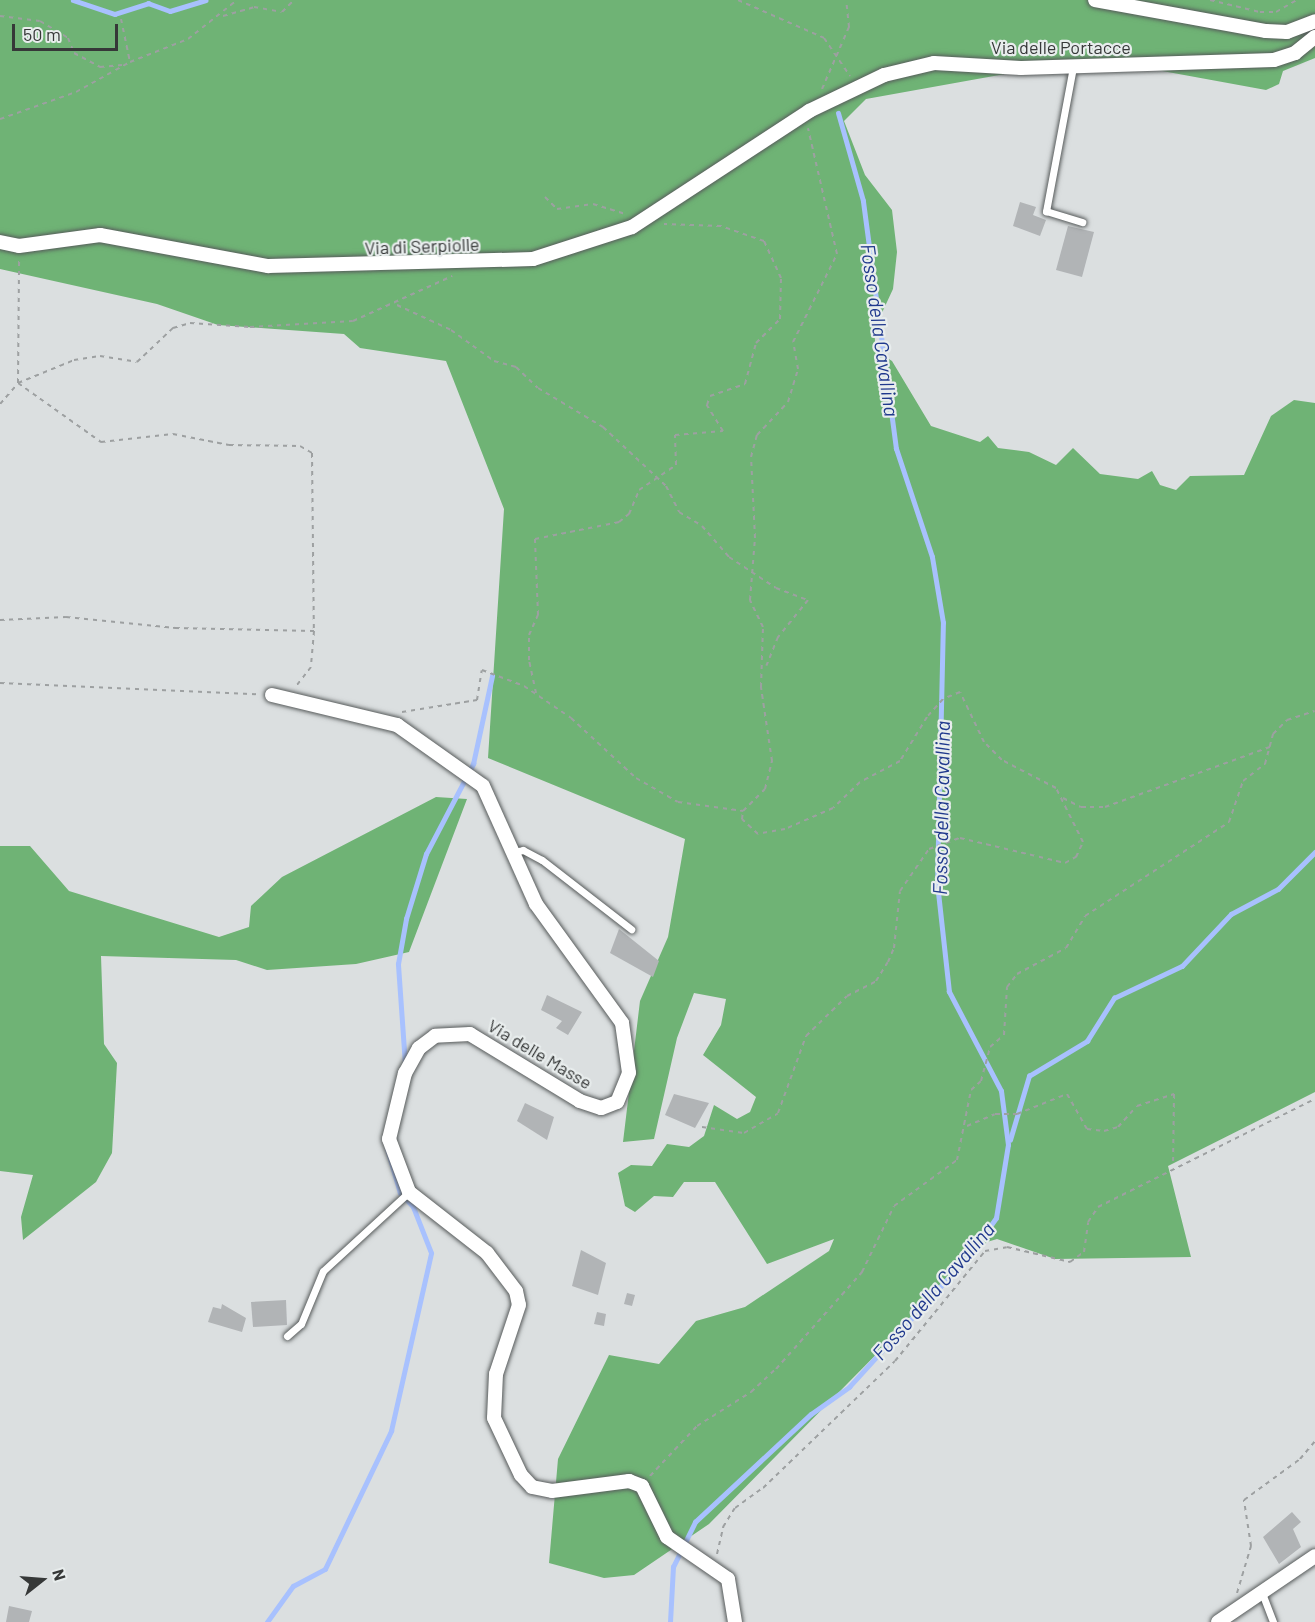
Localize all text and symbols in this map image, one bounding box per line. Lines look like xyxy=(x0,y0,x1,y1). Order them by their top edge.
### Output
scale bar xyxy=(15,12,122,50)
text: 50 m xyxy=(23,23,61,45)
street label: Via delle Portacce xyxy=(991,36,1131,58)
street label: Via di Serpiolle xyxy=(364,233,480,259)
water label: Fosso della Cavallina xyxy=(856,242,904,418)
water label: Fosso della Cavallina xyxy=(927,721,955,895)
street label: Via delle Masse xyxy=(484,1014,596,1094)
water label: Fosso della Cavallina xyxy=(867,1217,999,1365)
north arrow xyxy=(12,1550,72,1610)
text: N xyxy=(49,1567,70,1582)

